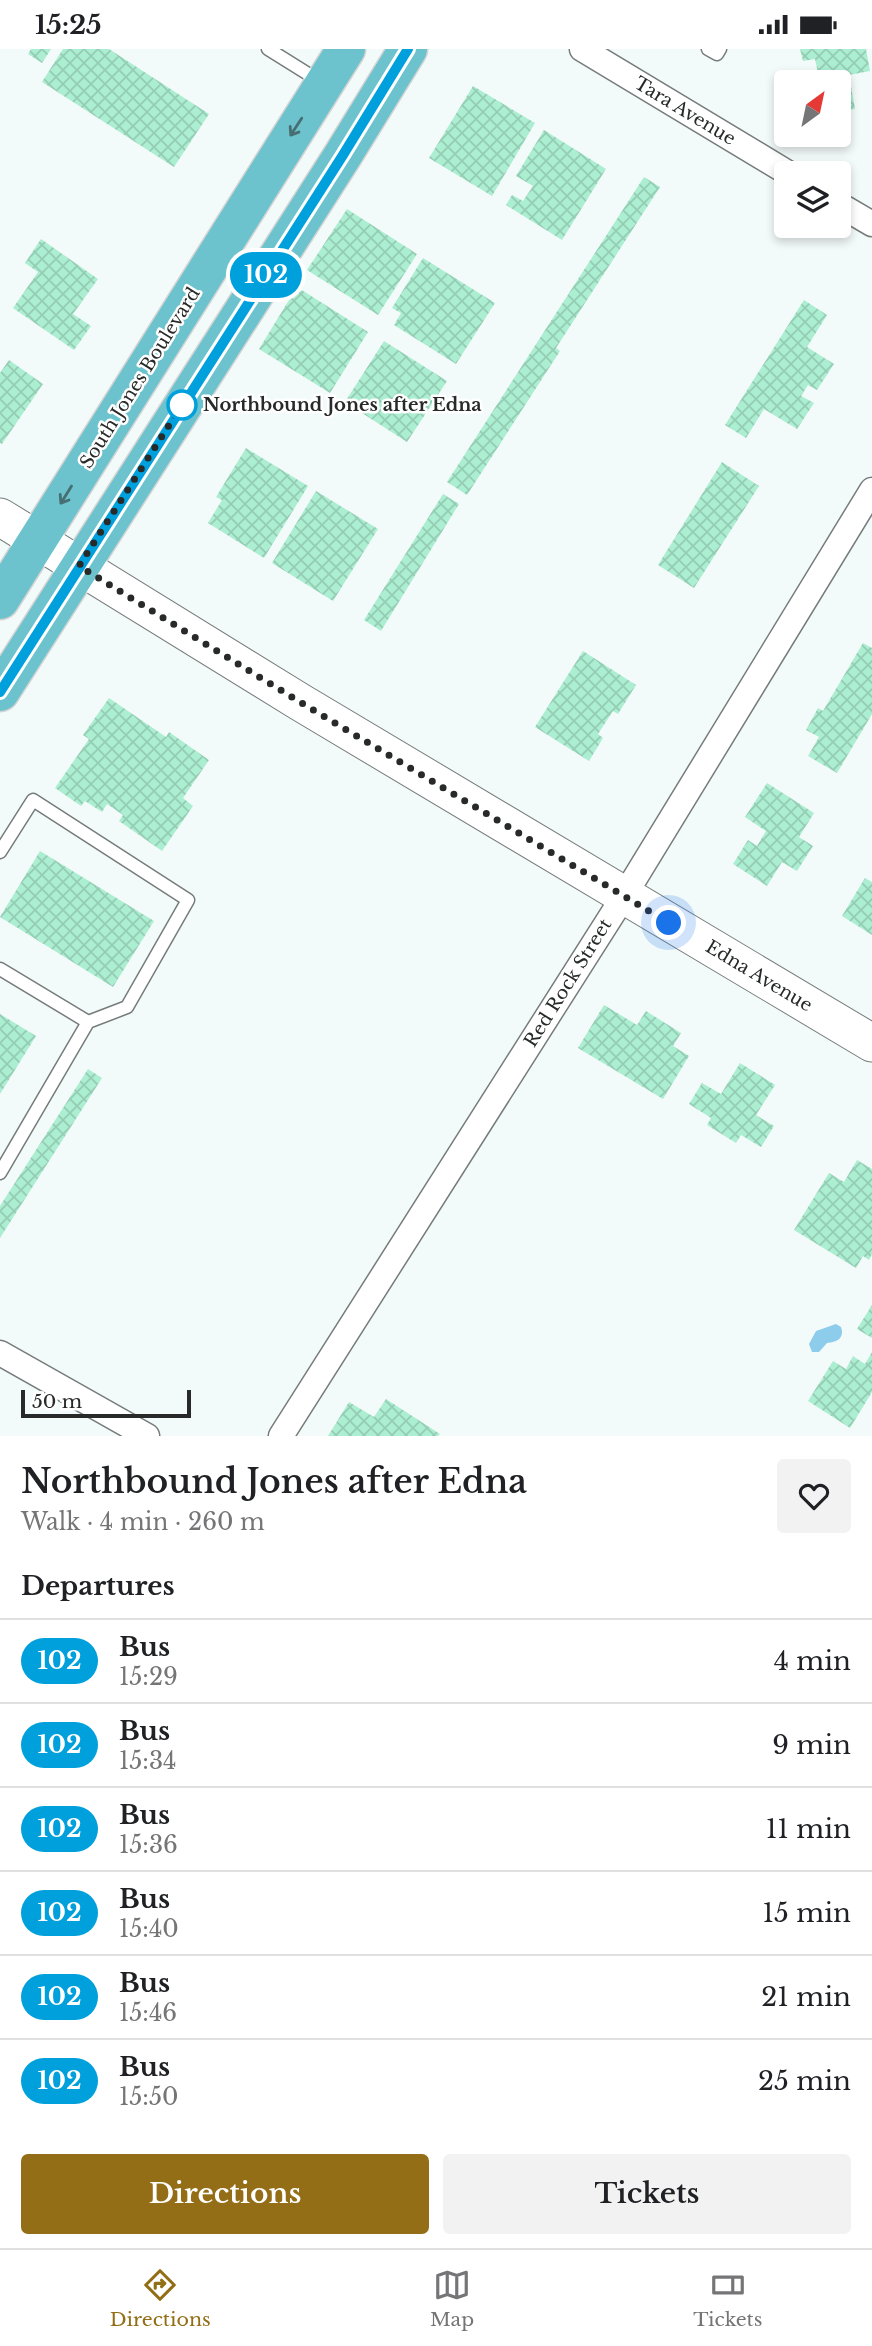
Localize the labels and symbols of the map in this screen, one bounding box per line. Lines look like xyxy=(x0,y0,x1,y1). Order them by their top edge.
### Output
north arrow xyxy=(774,70,850,147)
street label: Tara Avenue xyxy=(631,72,739,150)
one-way arrow xyxy=(289,117,303,137)
line badge: 102 xyxy=(226,252,306,298)
street label: South Jones Boulevard xyxy=(75,283,205,473)
marker: Northbound Jones after Edna xyxy=(167,390,197,420)
place label: Northbound Jones after Edna xyxy=(203,394,482,416)
one-way arrow xyxy=(59,485,73,505)
your location xyxy=(651,905,686,940)
street label: Red Rock Street xyxy=(520,915,616,1051)
street label: Edna Avenue xyxy=(702,936,816,1016)
scale bar xyxy=(21,1387,191,1419)

